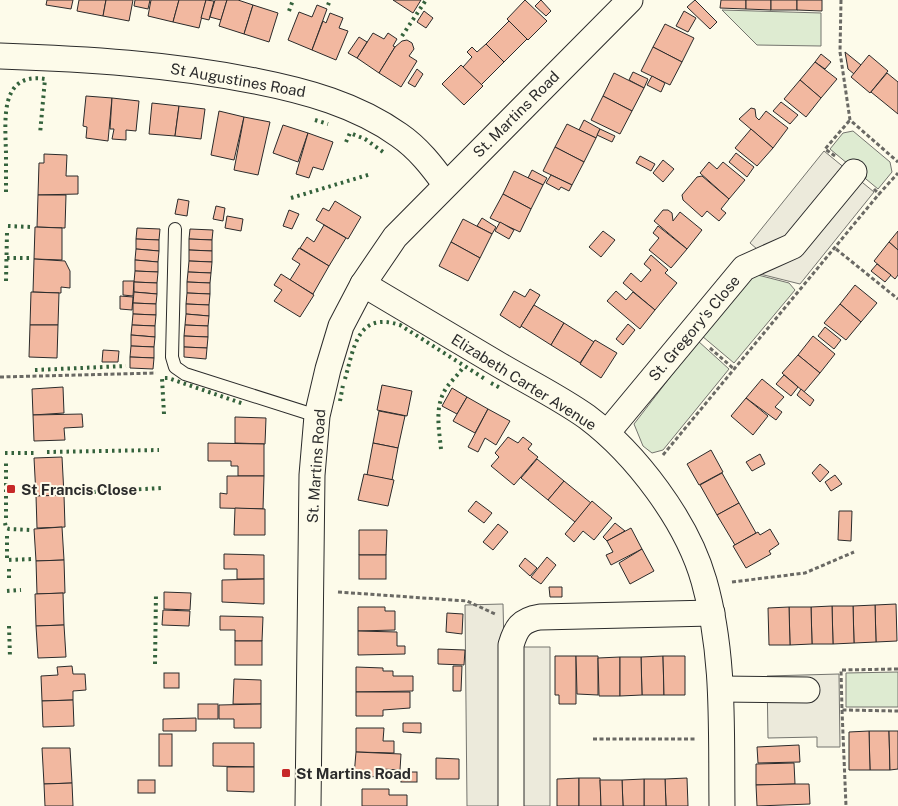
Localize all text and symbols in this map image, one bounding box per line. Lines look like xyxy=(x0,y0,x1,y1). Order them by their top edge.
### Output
street label: St Augustines Road xyxy=(169,60,307,100)
street label: St. Martins Road xyxy=(469,67,563,161)
street label: St. Gregory's Close xyxy=(645,272,743,384)
street label: Elizabeth Carter Avenue xyxy=(449,330,599,434)
street label: St. Martins Road xyxy=(304,408,328,524)
place label: St Francis Close xyxy=(21,481,137,498)
marker: St Francis Close xyxy=(5,483,17,495)
place label: St Martins Road xyxy=(296,765,411,782)
marker: St Martins Road xyxy=(280,767,292,779)

